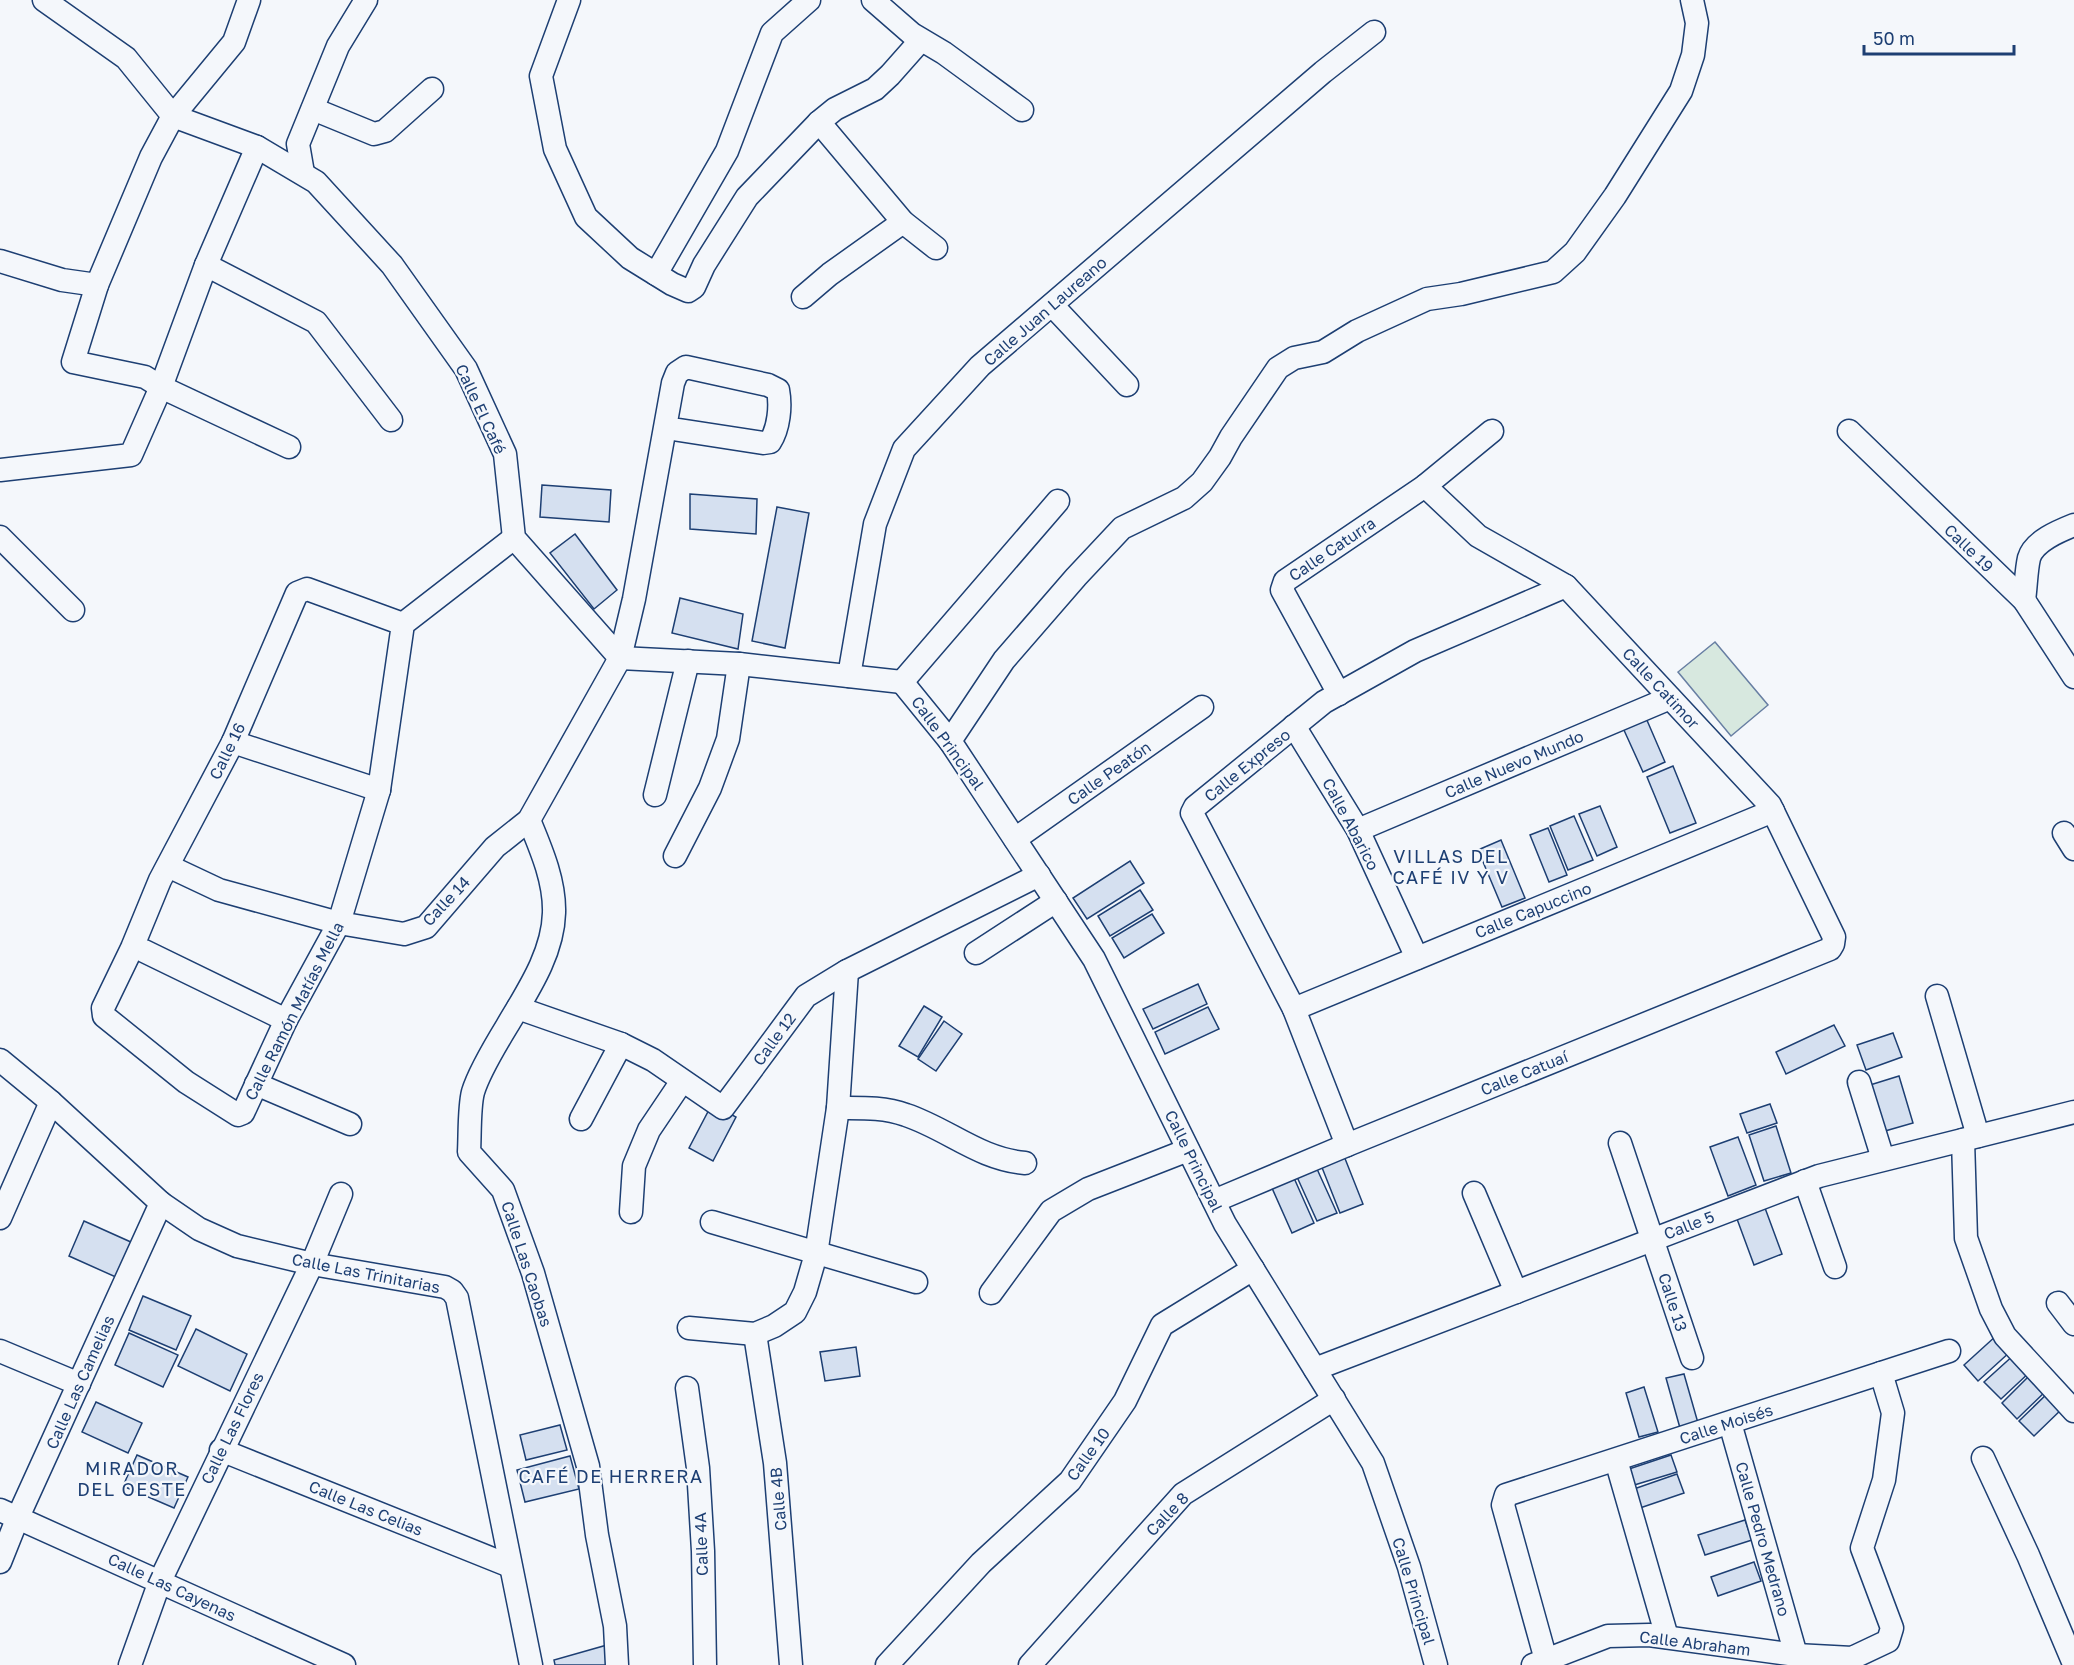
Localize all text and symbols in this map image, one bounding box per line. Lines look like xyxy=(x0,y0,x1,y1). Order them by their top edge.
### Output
scale bar xyxy=(1864,18,2014,56)
text: 50 m xyxy=(1873,27,1915,49)
street label: Calle Juan Laureano xyxy=(979,252,1111,370)
street label: Calle El Café xyxy=(451,361,511,457)
street label: Calle Caturra xyxy=(1285,513,1379,585)
street label: Calle 19 xyxy=(1940,520,1998,576)
street label: Calle Catimor xyxy=(1618,643,1704,733)
street label: Calle Principal xyxy=(907,692,989,794)
street label: Calle 16 xyxy=(205,719,249,783)
street label: Calle Expreso xyxy=(1200,724,1294,806)
street label: Calle Nuevo Mundo xyxy=(1441,726,1587,802)
street label: Calle Peatón xyxy=(1063,737,1155,809)
street label: Calle Abarico xyxy=(1318,774,1384,874)
district label: VILLAS DEL CAFÉ IV Y V xyxy=(1393,845,1509,888)
street label: Calle 14 xyxy=(418,872,474,930)
street label: Calle Capuccino xyxy=(1472,878,1594,942)
street label: Calle Ramón Matías Mella xyxy=(240,918,348,1104)
street label: Calle 12 xyxy=(748,1009,800,1069)
street label: Calle Catuaí xyxy=(1477,1046,1572,1100)
street label: Calle Principal xyxy=(1161,1107,1227,1215)
street label: Calle Las Caobas xyxy=(497,1199,557,1329)
street label: Calle 5 xyxy=(1661,1206,1717,1244)
street label: Calle Las Trinitarias xyxy=(290,1249,442,1297)
street label: Calle 13 xyxy=(1654,1270,1692,1334)
street label: Calle Las Camelias xyxy=(42,1312,118,1452)
street label: Calle Las Flores xyxy=(196,1369,268,1487)
street label: Calle Moisés xyxy=(1677,1399,1775,1449)
street label: Calle 10 xyxy=(1062,1423,1114,1485)
district label: MIRADOR DEL OESTE xyxy=(77,1457,187,1500)
street label: Calle Pedro Medrano xyxy=(1731,1459,1795,1619)
district label: CAFÉ DE HERRERA xyxy=(518,1465,704,1487)
street label: Calle 4B xyxy=(765,1466,791,1532)
street label: Calle Las Celias xyxy=(306,1476,426,1540)
street label: Calle 8 xyxy=(1141,1488,1193,1540)
street label: Calle 4A xyxy=(690,1512,712,1576)
street label: Calle Principal xyxy=(1388,1535,1440,1647)
street label: Calle Las Cayenas xyxy=(105,1549,239,1625)
street label: Calle Abraham xyxy=(1638,1626,1752,1660)

